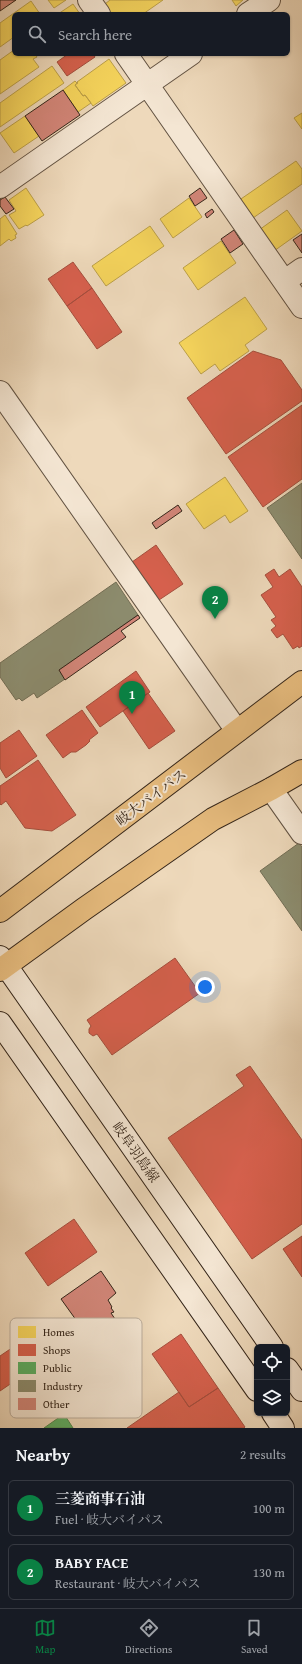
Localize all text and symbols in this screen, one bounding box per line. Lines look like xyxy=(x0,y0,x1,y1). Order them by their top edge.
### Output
search box xyxy=(12,12,290,56)
icon: search xyxy=(26,23,48,45)
text: Search here xyxy=(58,24,132,45)
pin: 2 xyxy=(202,586,228,619)
pin: 1 xyxy=(119,681,145,714)
street label: 岐大バイパス xyxy=(112,764,190,830)
your location xyxy=(195,977,215,997)
street label: 岐阜羽島線 xyxy=(108,1118,164,1186)
legend xyxy=(10,1318,142,1418)
text: Homes xyxy=(43,1324,74,1340)
text: Shops xyxy=(43,1342,70,1358)
map controls xyxy=(254,1344,290,1416)
button: locate xyxy=(254,1344,290,1380)
text: Public xyxy=(43,1360,72,1376)
text: Industry xyxy=(43,1378,83,1394)
button: layers xyxy=(254,1380,290,1416)
text: Other xyxy=(43,1396,70,1412)
text: Nearby xyxy=(16,1442,70,1467)
text: 2 results xyxy=(240,1445,286,1464)
text: 三菱商事石油 xyxy=(55,1488,145,1509)
text: 1 xyxy=(27,1499,33,1518)
text: 100 m xyxy=(253,1499,285,1518)
text: Fuel · 岐大バイパス xyxy=(55,1510,164,1529)
text: BABY FACE xyxy=(55,1552,128,1573)
text: 2 xyxy=(27,1563,33,1582)
text: 130 m xyxy=(253,1563,285,1582)
text: Restaurant · 岐大バイパス xyxy=(55,1574,200,1593)
tab: Map xyxy=(34,1617,56,1657)
tab: Directions xyxy=(125,1617,172,1657)
tab: Saved xyxy=(241,1617,268,1657)

